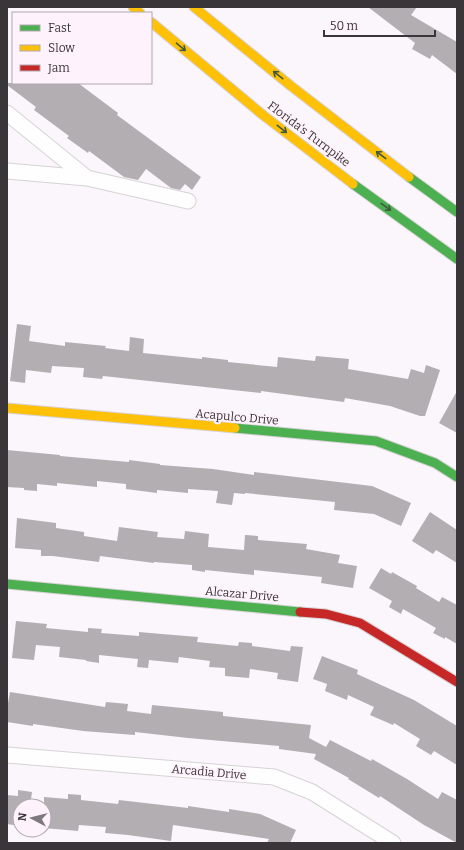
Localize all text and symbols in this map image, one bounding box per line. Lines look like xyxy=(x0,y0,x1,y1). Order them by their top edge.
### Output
legend xyxy=(12,12,152,84)
scale bar xyxy=(324,12,435,38)
text: 50 m xyxy=(330,19,359,33)
text: Fast xyxy=(48,21,72,35)
text: Slow xyxy=(48,41,75,55)
one-way arrow xyxy=(175,43,186,52)
text: Jam xyxy=(47,61,70,75)
one-way arrow xyxy=(272,71,283,80)
street label: Florida's Turnpike xyxy=(265,98,353,170)
one-way arrow xyxy=(276,125,287,133)
one-way arrow xyxy=(375,151,386,159)
one-way arrow xyxy=(380,203,391,211)
street label: Acapulco Drive xyxy=(195,406,279,428)
street label: Alcazar Drive xyxy=(205,584,279,604)
street label: Arcadia Drive xyxy=(171,762,247,782)
north arrow xyxy=(12,798,52,838)
text: N xyxy=(16,811,30,822)

